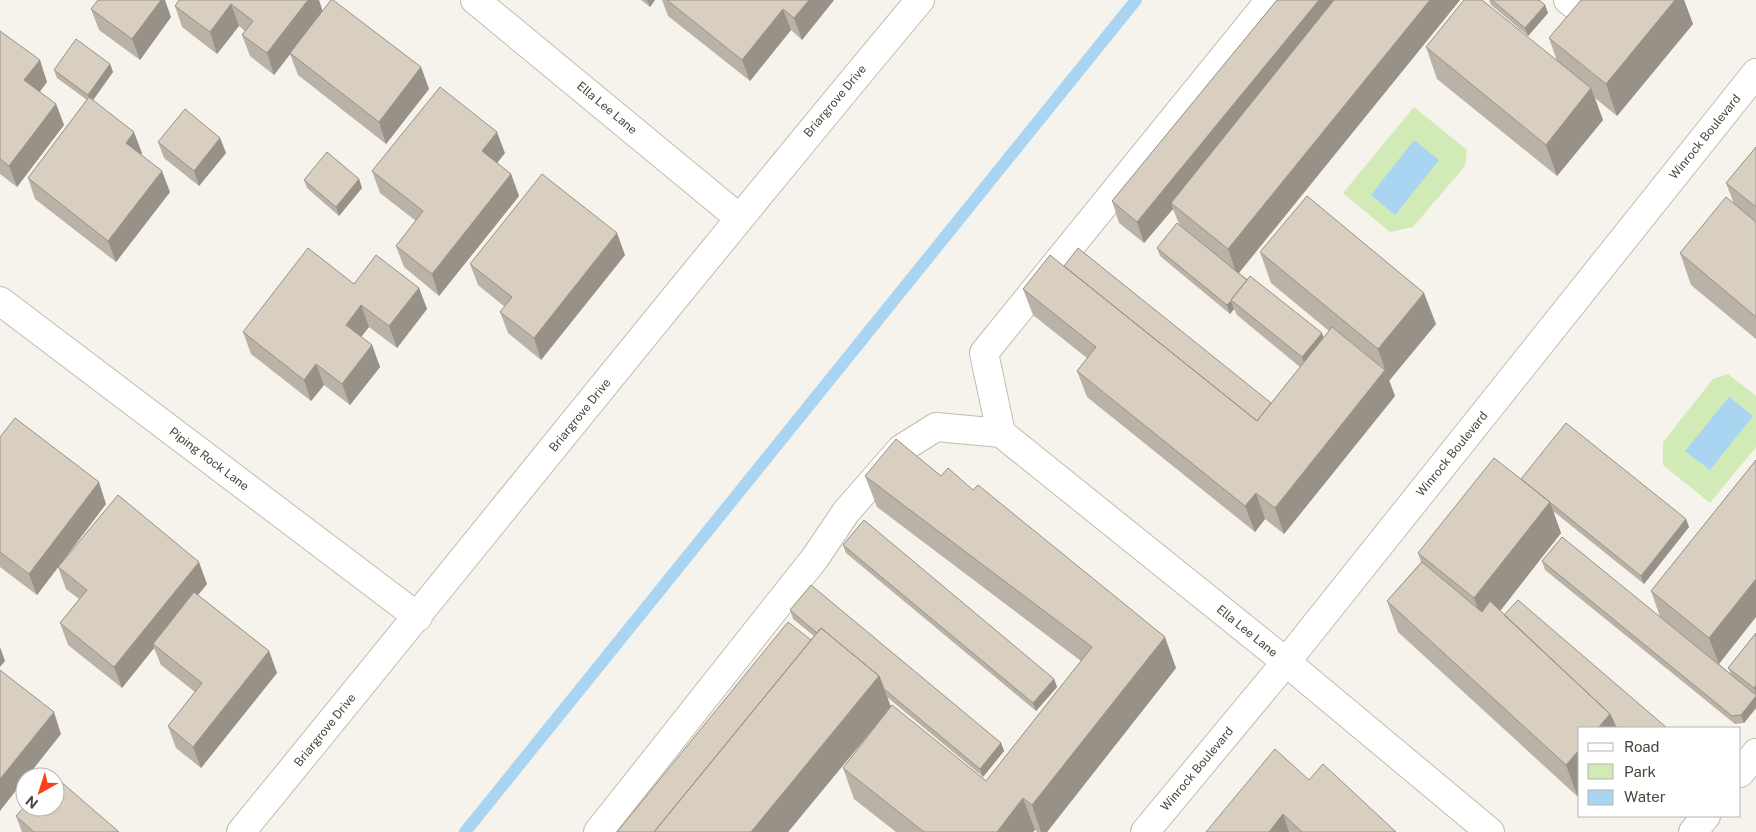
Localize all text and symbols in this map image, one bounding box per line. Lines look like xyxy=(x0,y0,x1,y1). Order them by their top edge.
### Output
street label: Briargrove Drive xyxy=(801,62,869,140)
street label: Ella Lee Lane xyxy=(574,79,640,137)
street label: Winrock Boulevard xyxy=(1666,92,1744,182)
street label: Briargrove Drive xyxy=(546,376,614,454)
street label: Winrock Boulevard xyxy=(1413,409,1491,499)
street label: Piping Rock Lane xyxy=(166,424,252,494)
street label: Ella Lee Lane xyxy=(1214,602,1280,660)
street label: Briargrove Drive xyxy=(291,691,359,769)
street label: Winrock Boulevard xyxy=(1158,724,1236,814)
legend xyxy=(1578,727,1741,817)
text: Road xyxy=(1624,738,1660,755)
text: Park xyxy=(1624,763,1656,780)
north arrow xyxy=(15,767,65,817)
text: Water xyxy=(1624,788,1666,805)
text: N xyxy=(23,792,41,812)

